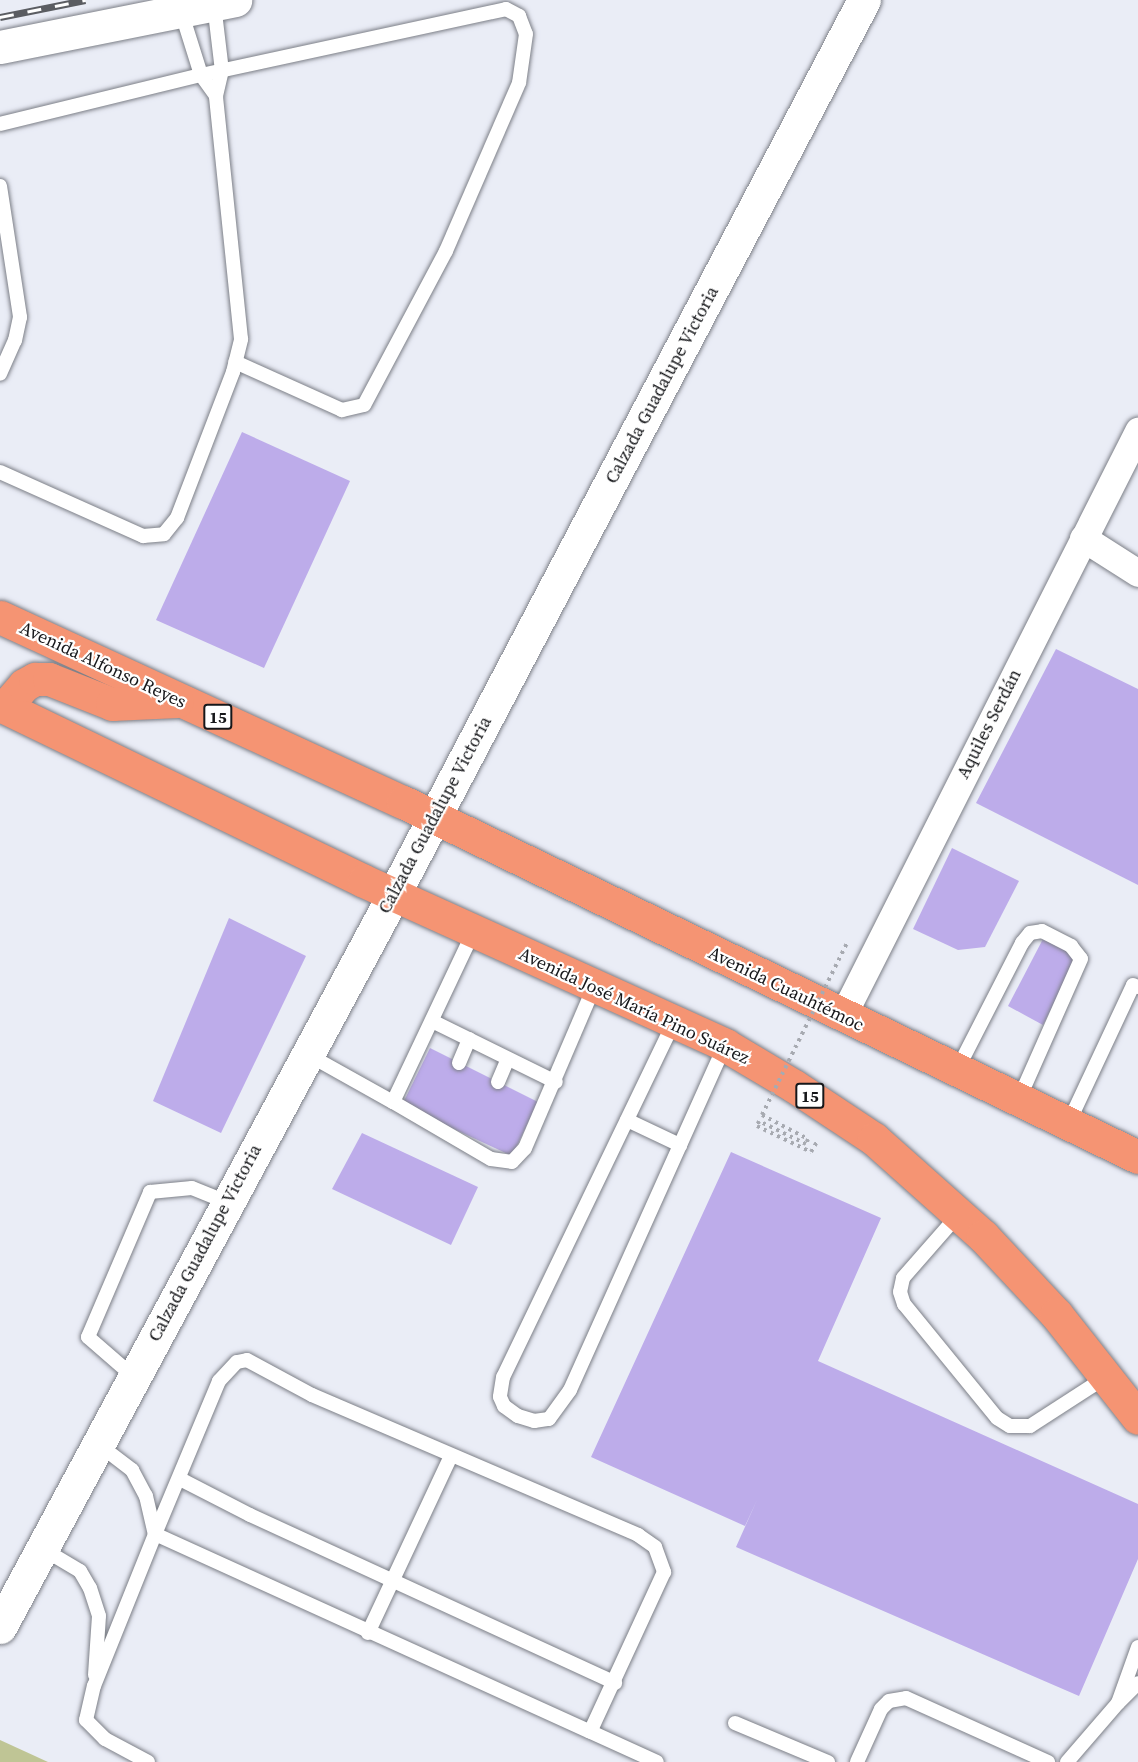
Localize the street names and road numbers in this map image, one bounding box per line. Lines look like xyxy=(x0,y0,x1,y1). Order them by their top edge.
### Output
street label: Calzada Guadalupe Victoria xyxy=(601,282,723,488)
street label: Avenida Alfonso Reyes xyxy=(16,617,190,713)
street label: Aquiles Serdán xyxy=(952,666,1026,782)
road number: 15 xyxy=(203,704,233,730)
street label: Calzada Guadalupe Victoria xyxy=(374,712,496,918)
street label: Avenida Cuauhtémoc xyxy=(705,942,867,1036)
street label: Avenida José María Pino Suárez xyxy=(515,943,753,1069)
road number: 15 xyxy=(795,1083,825,1109)
street label: Calzada Guadalupe Victoria xyxy=(144,1140,266,1346)

